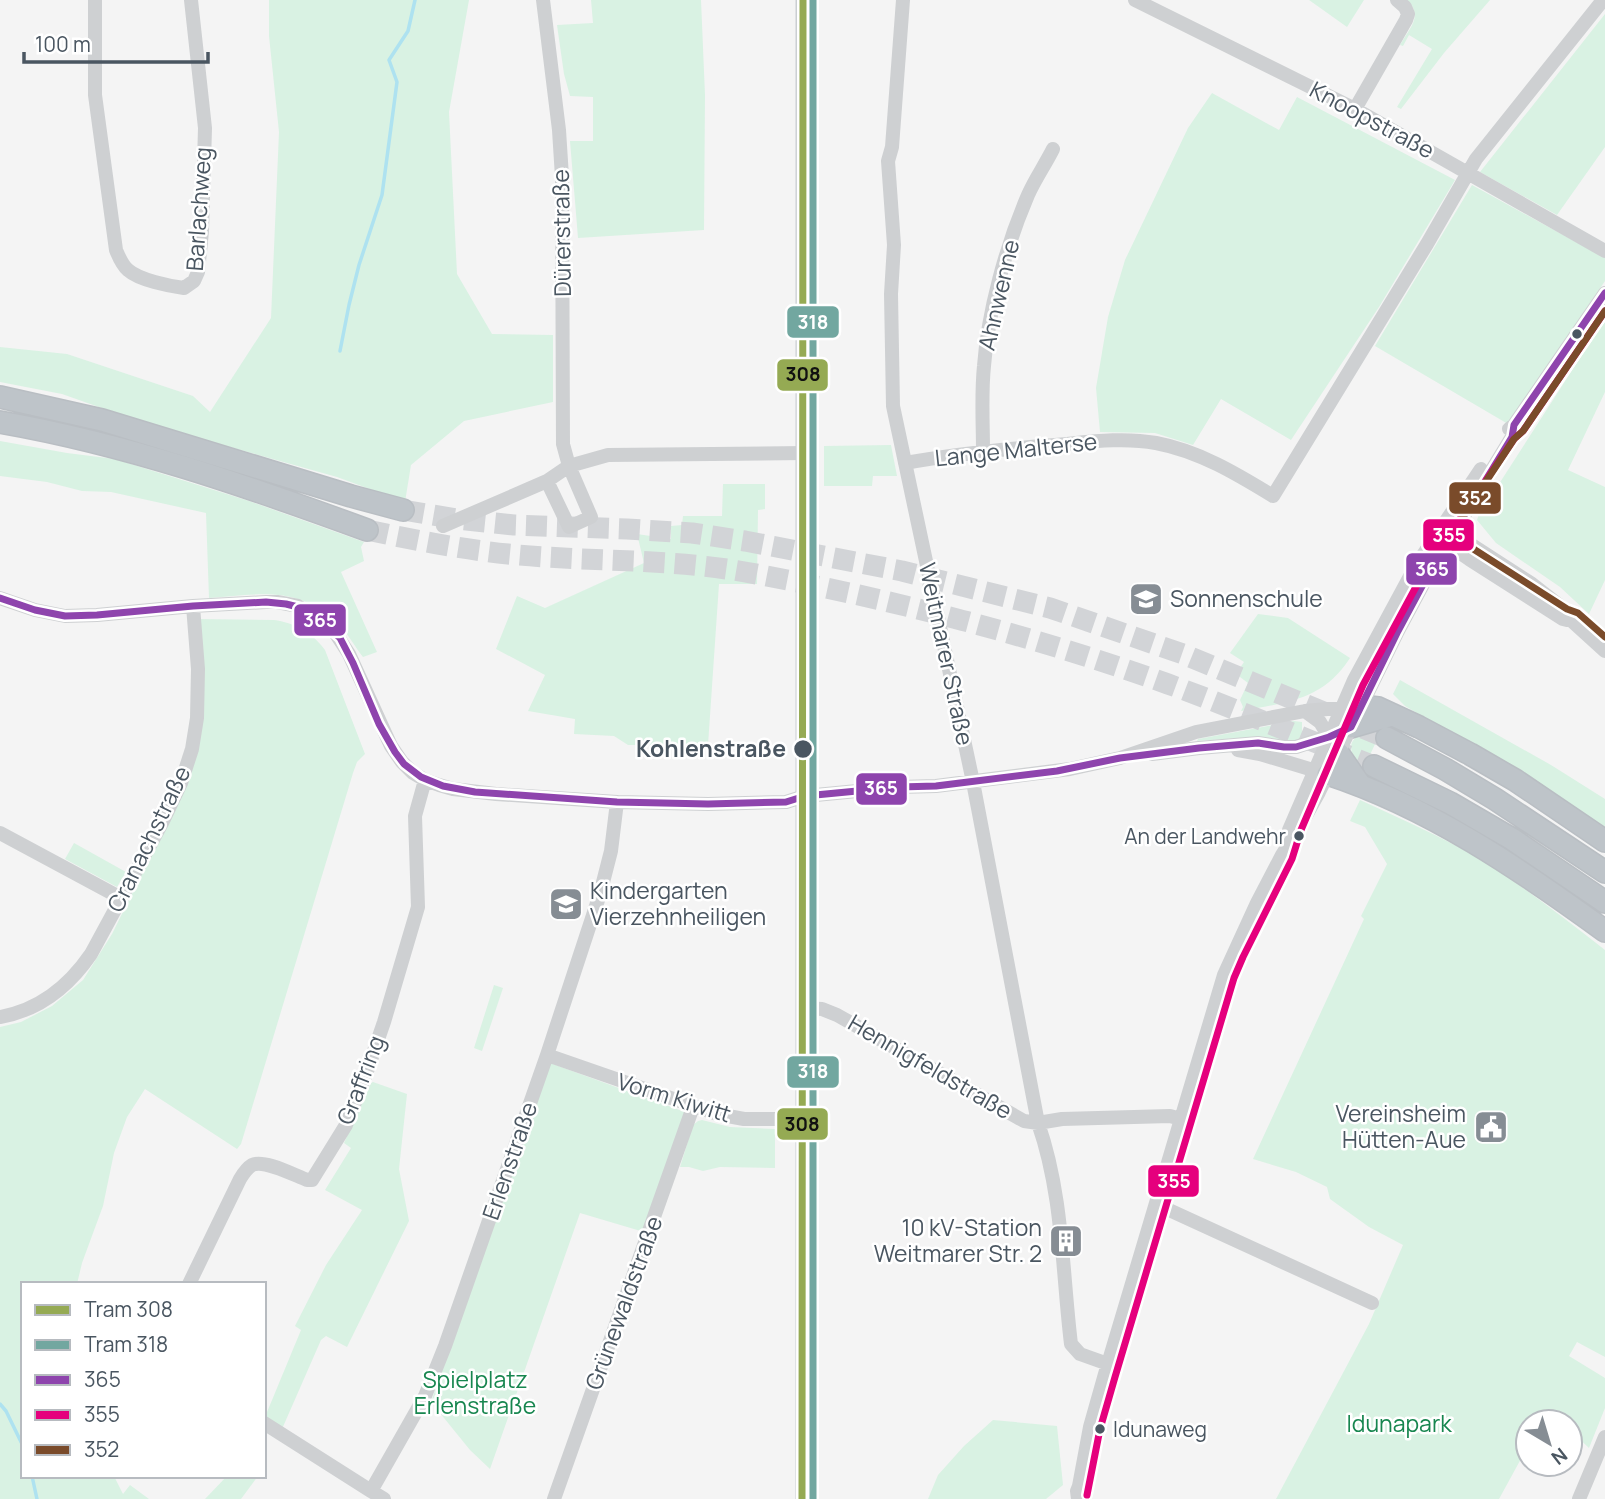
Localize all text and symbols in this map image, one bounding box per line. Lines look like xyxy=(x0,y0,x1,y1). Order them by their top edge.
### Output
scale bar xyxy=(24,21,208,65)
text: 100 m xyxy=(35,30,91,58)
street label: Knoopstraße xyxy=(1304,73,1440,165)
street label: Barlachweg xyxy=(178,146,218,272)
street label: Dürerstraße xyxy=(544,169,578,297)
street label: Ahnwenne xyxy=(970,236,1026,353)
line badge: 318 xyxy=(786,305,840,339)
text: 318 xyxy=(797,309,829,335)
unlabelled marker xyxy=(1570,327,1584,341)
line badge: 308 xyxy=(776,358,829,392)
text: 308 xyxy=(785,361,821,387)
street label: Lange Malterse xyxy=(933,425,1099,473)
line badge: 352 xyxy=(1448,481,1502,515)
text: 352 xyxy=(1458,485,1492,511)
line badge: 355 xyxy=(1422,518,1475,552)
text: 355 xyxy=(1432,522,1466,548)
line badge: 365 xyxy=(1405,552,1458,586)
text: 365 xyxy=(1415,556,1449,582)
street label: Weitmarer Straße xyxy=(912,559,982,748)
school or university icon: Sonnenschule xyxy=(1127,580,1165,618)
place label: Sonnenschule xyxy=(1170,582,1323,614)
line badge: 365 xyxy=(293,603,347,637)
text: 365 xyxy=(303,607,337,633)
place label: Kohlenstraße xyxy=(636,732,786,764)
marker: Kohlenstraße xyxy=(792,738,814,760)
street label: Cranachstraße xyxy=(99,760,197,917)
line badge: 365 xyxy=(855,772,908,806)
text: 365 xyxy=(864,775,898,801)
place label: An der Landwehr xyxy=(1124,822,1286,850)
marker: An der Landwehr xyxy=(1292,829,1306,843)
place label: Kindergarten Vierzehnheiligen xyxy=(590,874,766,932)
school or university icon: Kindergarten Vierzehnheiligen xyxy=(547,885,585,923)
street label: Hennigfeldstraße xyxy=(843,1006,1018,1126)
street label: Graffring xyxy=(328,1030,392,1129)
line badge: 318 xyxy=(786,1055,840,1089)
text: 318 xyxy=(797,1058,829,1084)
street label: Vorm Kiwitt xyxy=(613,1065,735,1130)
street label: Erlenstraße xyxy=(474,1097,544,1224)
place label: Vereinsheim Hütten-Aue xyxy=(1335,1097,1466,1155)
line badge: 308 xyxy=(776,1107,829,1141)
public building icon: Vereinsheim Hütten-Aue xyxy=(1472,1108,1510,1146)
text: 308 xyxy=(784,1111,820,1137)
line badge: 355 xyxy=(1147,1164,1200,1198)
text: 355 xyxy=(1157,1168,1191,1194)
street label: Grünewaldstraße xyxy=(577,1211,669,1394)
place label: 10 kV-Station Weitmarer Str. 2 xyxy=(874,1211,1042,1269)
building icon: 10 kV-Station Weitmarer Str. 2 xyxy=(1047,1222,1085,1260)
legend xyxy=(21,1282,266,1478)
text: Tram 308 xyxy=(84,1295,173,1323)
text: Tram 318 xyxy=(84,1330,168,1358)
park label: Spielplatz Erlenstraße xyxy=(414,1363,536,1421)
text: 365 xyxy=(84,1365,121,1393)
text: 355 xyxy=(84,1400,120,1428)
park label: Idunapark xyxy=(1346,1407,1452,1439)
north arrow xyxy=(1514,1408,1584,1478)
place label: Idunaweg xyxy=(1113,1415,1207,1443)
marker: Idunaweg xyxy=(1093,1422,1107,1436)
text: 352 xyxy=(84,1435,119,1463)
text: N xyxy=(1546,1442,1573,1471)

